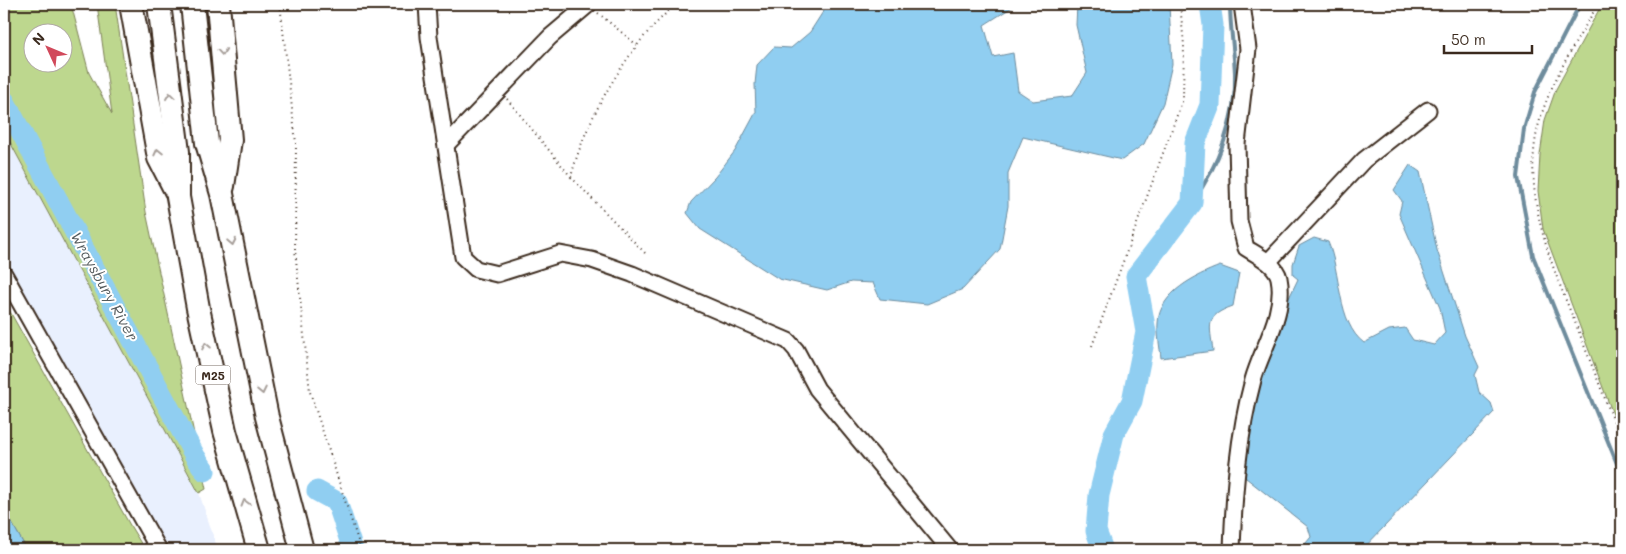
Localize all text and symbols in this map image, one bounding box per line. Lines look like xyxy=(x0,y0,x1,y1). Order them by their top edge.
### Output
north arrow xyxy=(22,22,72,72)
scale bar xyxy=(1444,22,1531,54)
text: N xyxy=(28,28,49,49)
text: 50 m xyxy=(1451,29,1486,49)
one-way arrow xyxy=(217,49,228,57)
one-way arrow xyxy=(165,91,176,99)
one-way arrow xyxy=(153,148,164,157)
water label: Wraysbury River xyxy=(67,228,144,345)
one-way arrow xyxy=(226,238,236,247)
one-way arrow xyxy=(201,341,212,350)
road number: M25 xyxy=(196,366,230,384)
one-way arrow xyxy=(256,386,267,395)
one-way arrow xyxy=(241,500,251,508)

